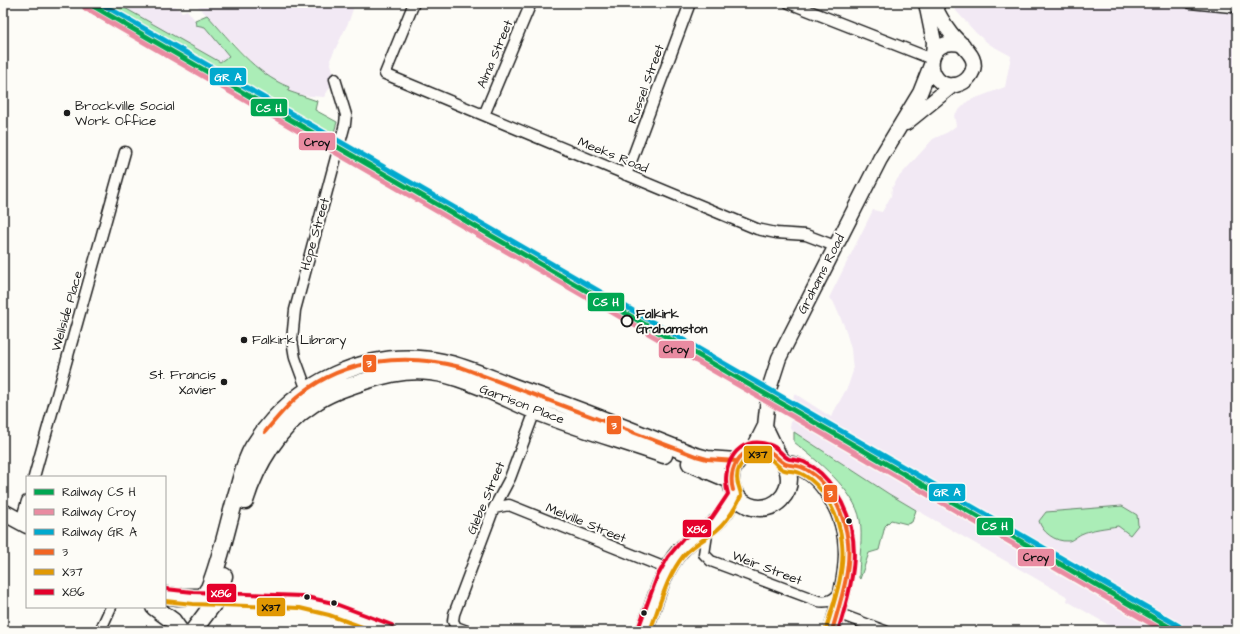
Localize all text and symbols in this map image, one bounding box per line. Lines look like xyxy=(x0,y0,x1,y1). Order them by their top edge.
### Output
street label: Alma Street xyxy=(473,16,518,91)
street label: Russel Street xyxy=(623,41,669,126)
line badge: GR A xyxy=(209,67,247,86)
text: GR A xyxy=(215,70,242,85)
place label: Brockville Social Work Office xyxy=(75,97,175,130)
line badge: CS H xyxy=(250,98,288,117)
text: CS H xyxy=(256,101,282,116)
marker: Brockville Social Work Office xyxy=(62,108,72,118)
line badge: Croy xyxy=(298,132,336,151)
street label: Meeks Road xyxy=(575,133,651,177)
text: Croy xyxy=(304,135,331,152)
street label: Hope Street xyxy=(296,195,334,272)
street label: Grahams Road xyxy=(793,231,849,317)
street label: Wellside Place xyxy=(47,269,87,353)
line badge: CS H xyxy=(587,292,625,312)
text: CS H xyxy=(593,295,619,310)
place label: Falkirk Grahamston xyxy=(636,305,708,338)
marker: Falkirk Grahamston xyxy=(620,314,634,328)
place label: Falkirk Library xyxy=(252,331,346,350)
marker: Falkirk Library xyxy=(239,335,249,345)
line badge: Croy xyxy=(658,340,695,359)
text: Croy xyxy=(663,342,690,359)
line badge: 3 xyxy=(362,354,377,373)
text: 3 xyxy=(365,356,372,371)
place label: St. Francis Xavier xyxy=(149,366,216,399)
marker: St. Francis Xavier xyxy=(219,377,229,387)
street label: Garrison Place xyxy=(477,380,567,428)
line badge: 3 xyxy=(606,415,622,435)
text: 3 xyxy=(610,418,617,433)
line badge: X37 xyxy=(743,445,773,464)
text: X37 xyxy=(749,447,768,462)
street label: Glebe Street xyxy=(463,458,510,537)
legend xyxy=(26,476,166,608)
line badge: GR A xyxy=(928,483,966,502)
text: Railway CS H xyxy=(62,484,136,502)
line badge: 3 xyxy=(823,484,838,503)
text: GR A xyxy=(934,485,961,500)
text: 3 xyxy=(826,486,833,501)
street label: Melville Street xyxy=(543,499,629,548)
text: Railway Croy xyxy=(62,504,136,522)
unlabelled marker xyxy=(844,516,854,526)
line badge: CS H xyxy=(976,517,1014,536)
line badge: X86 xyxy=(682,519,712,538)
text: CS H xyxy=(982,519,1008,534)
text: X86 xyxy=(687,522,707,537)
text: Railway GR A xyxy=(62,524,137,542)
text: 3 xyxy=(62,544,68,561)
street label: Weir Street xyxy=(729,546,805,590)
line badge: Croy xyxy=(1017,548,1055,567)
text: Croy xyxy=(1023,550,1050,567)
text: X37 xyxy=(62,564,83,581)
line badge: X86 xyxy=(206,583,237,603)
text: X86 xyxy=(62,584,85,601)
text: X86 xyxy=(211,586,231,601)
unlabelled marker xyxy=(302,592,312,602)
line badge: X37 xyxy=(256,597,286,617)
unlabelled marker xyxy=(329,598,339,608)
text: X37 xyxy=(262,600,281,615)
unlabelled marker xyxy=(639,608,649,618)

